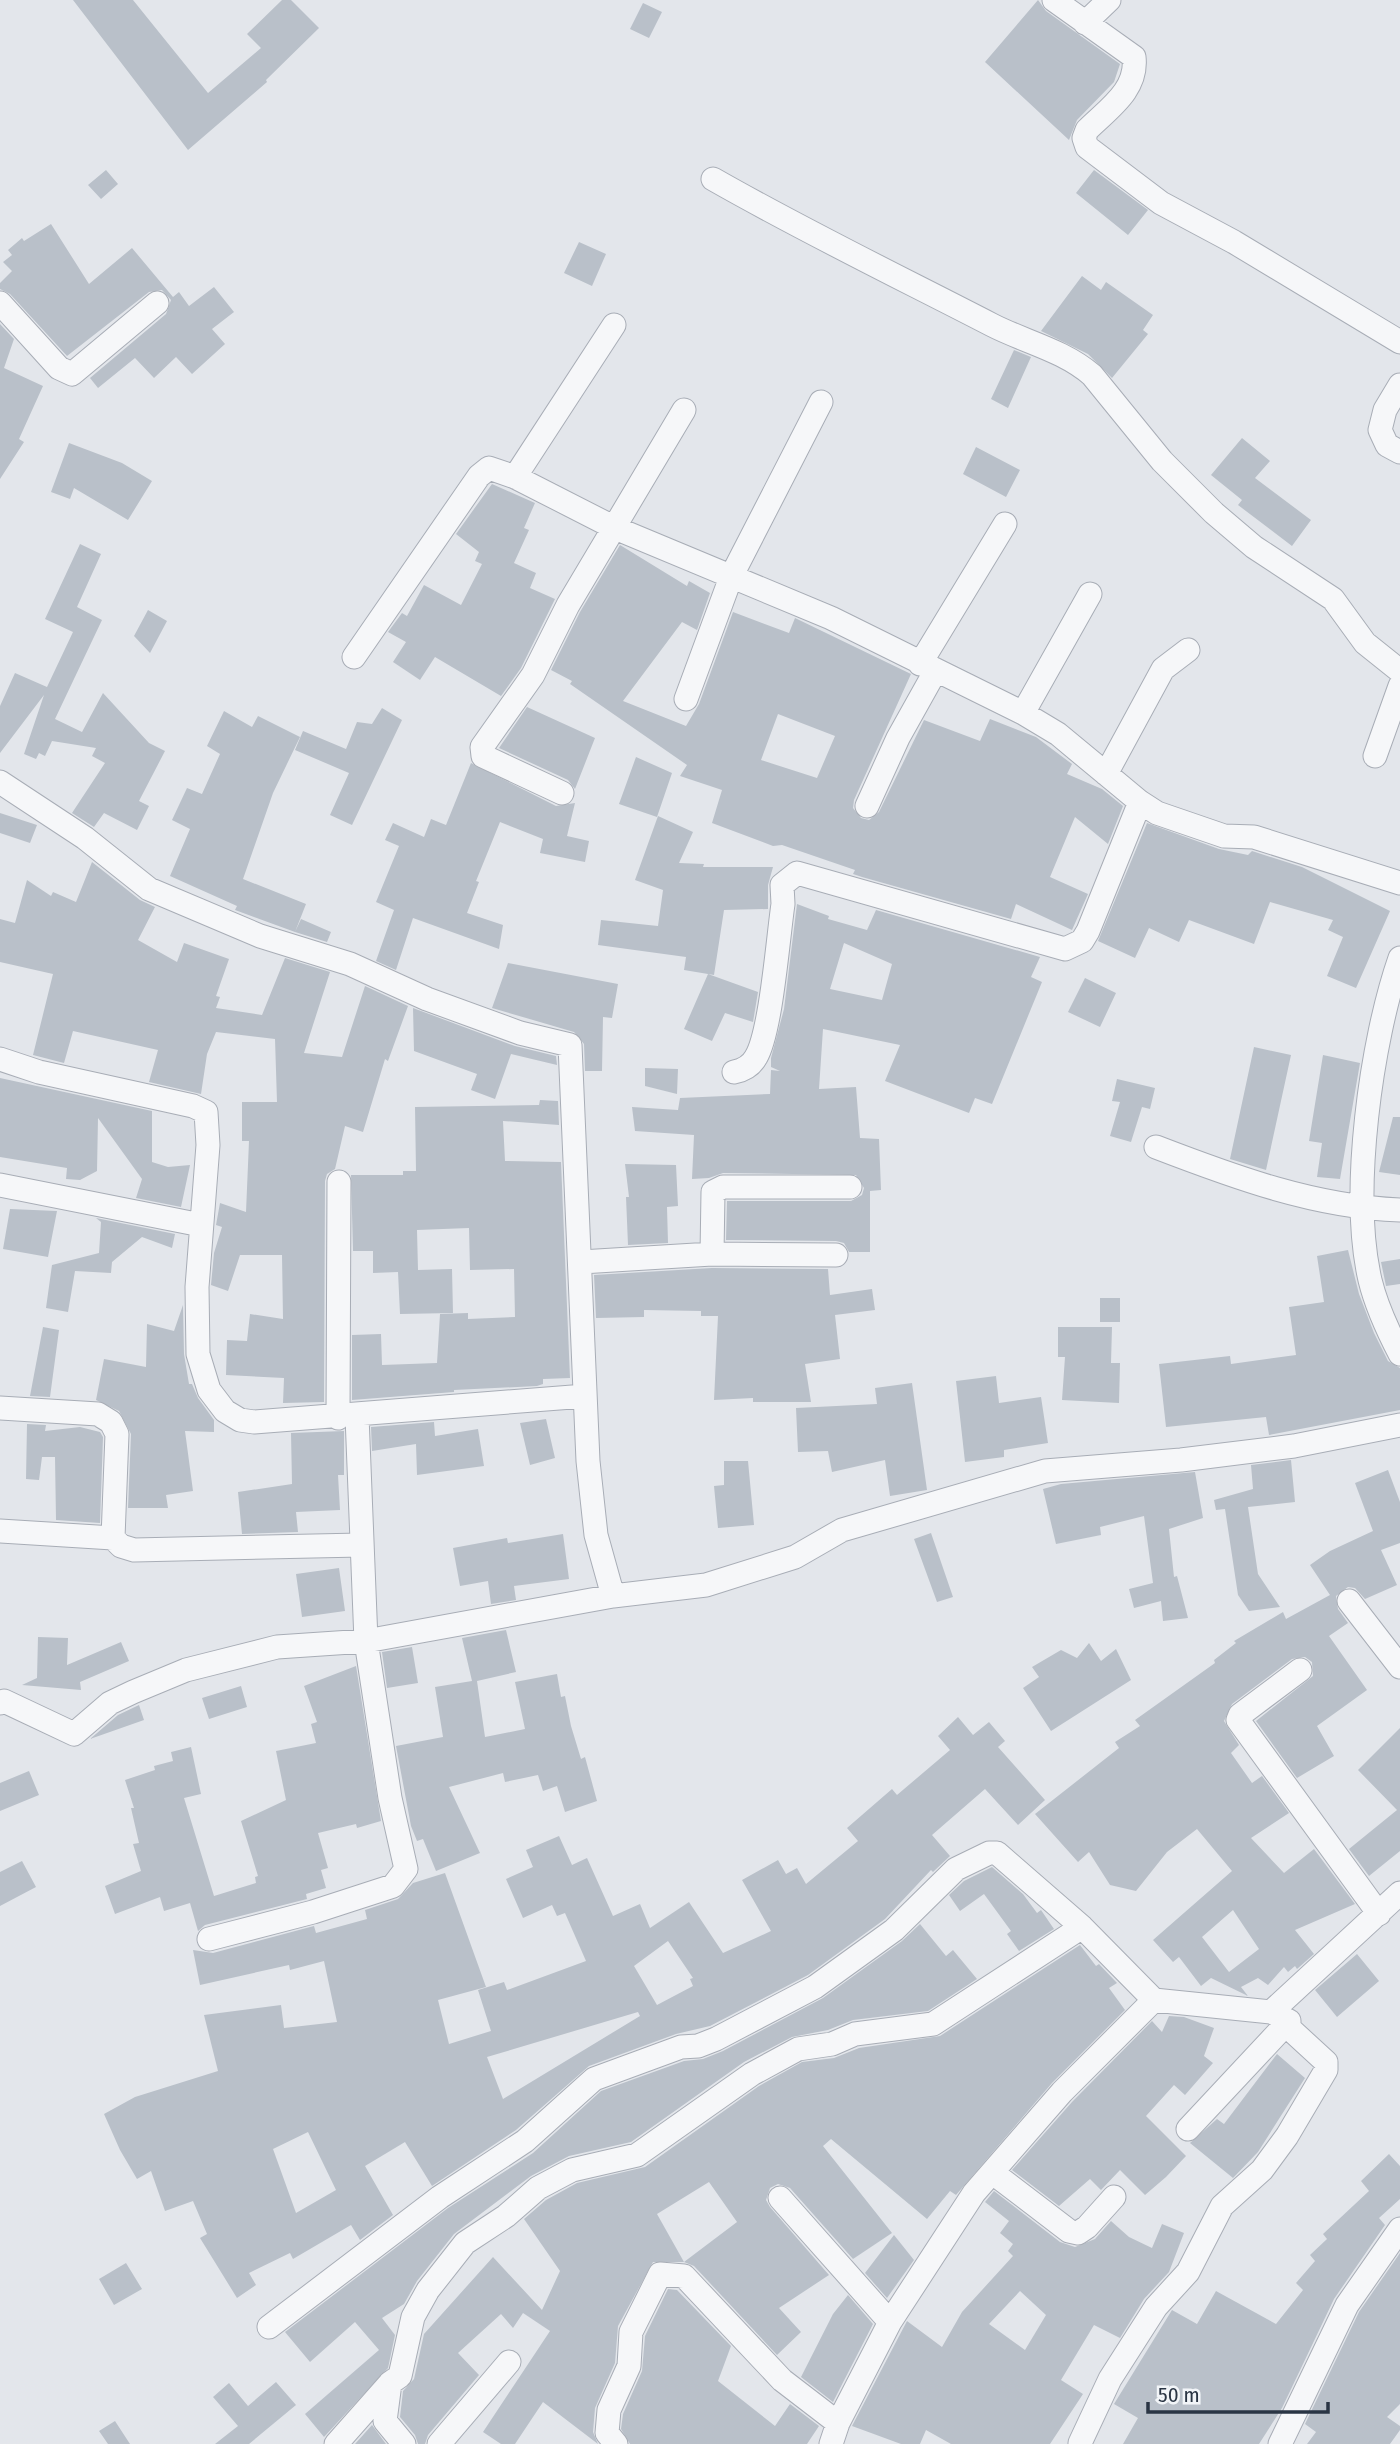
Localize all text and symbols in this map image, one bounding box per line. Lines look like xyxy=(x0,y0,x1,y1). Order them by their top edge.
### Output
scale bar xyxy=(1148,2370,1328,2414)
text: 50 m xyxy=(1158,2382,1200,2408)

